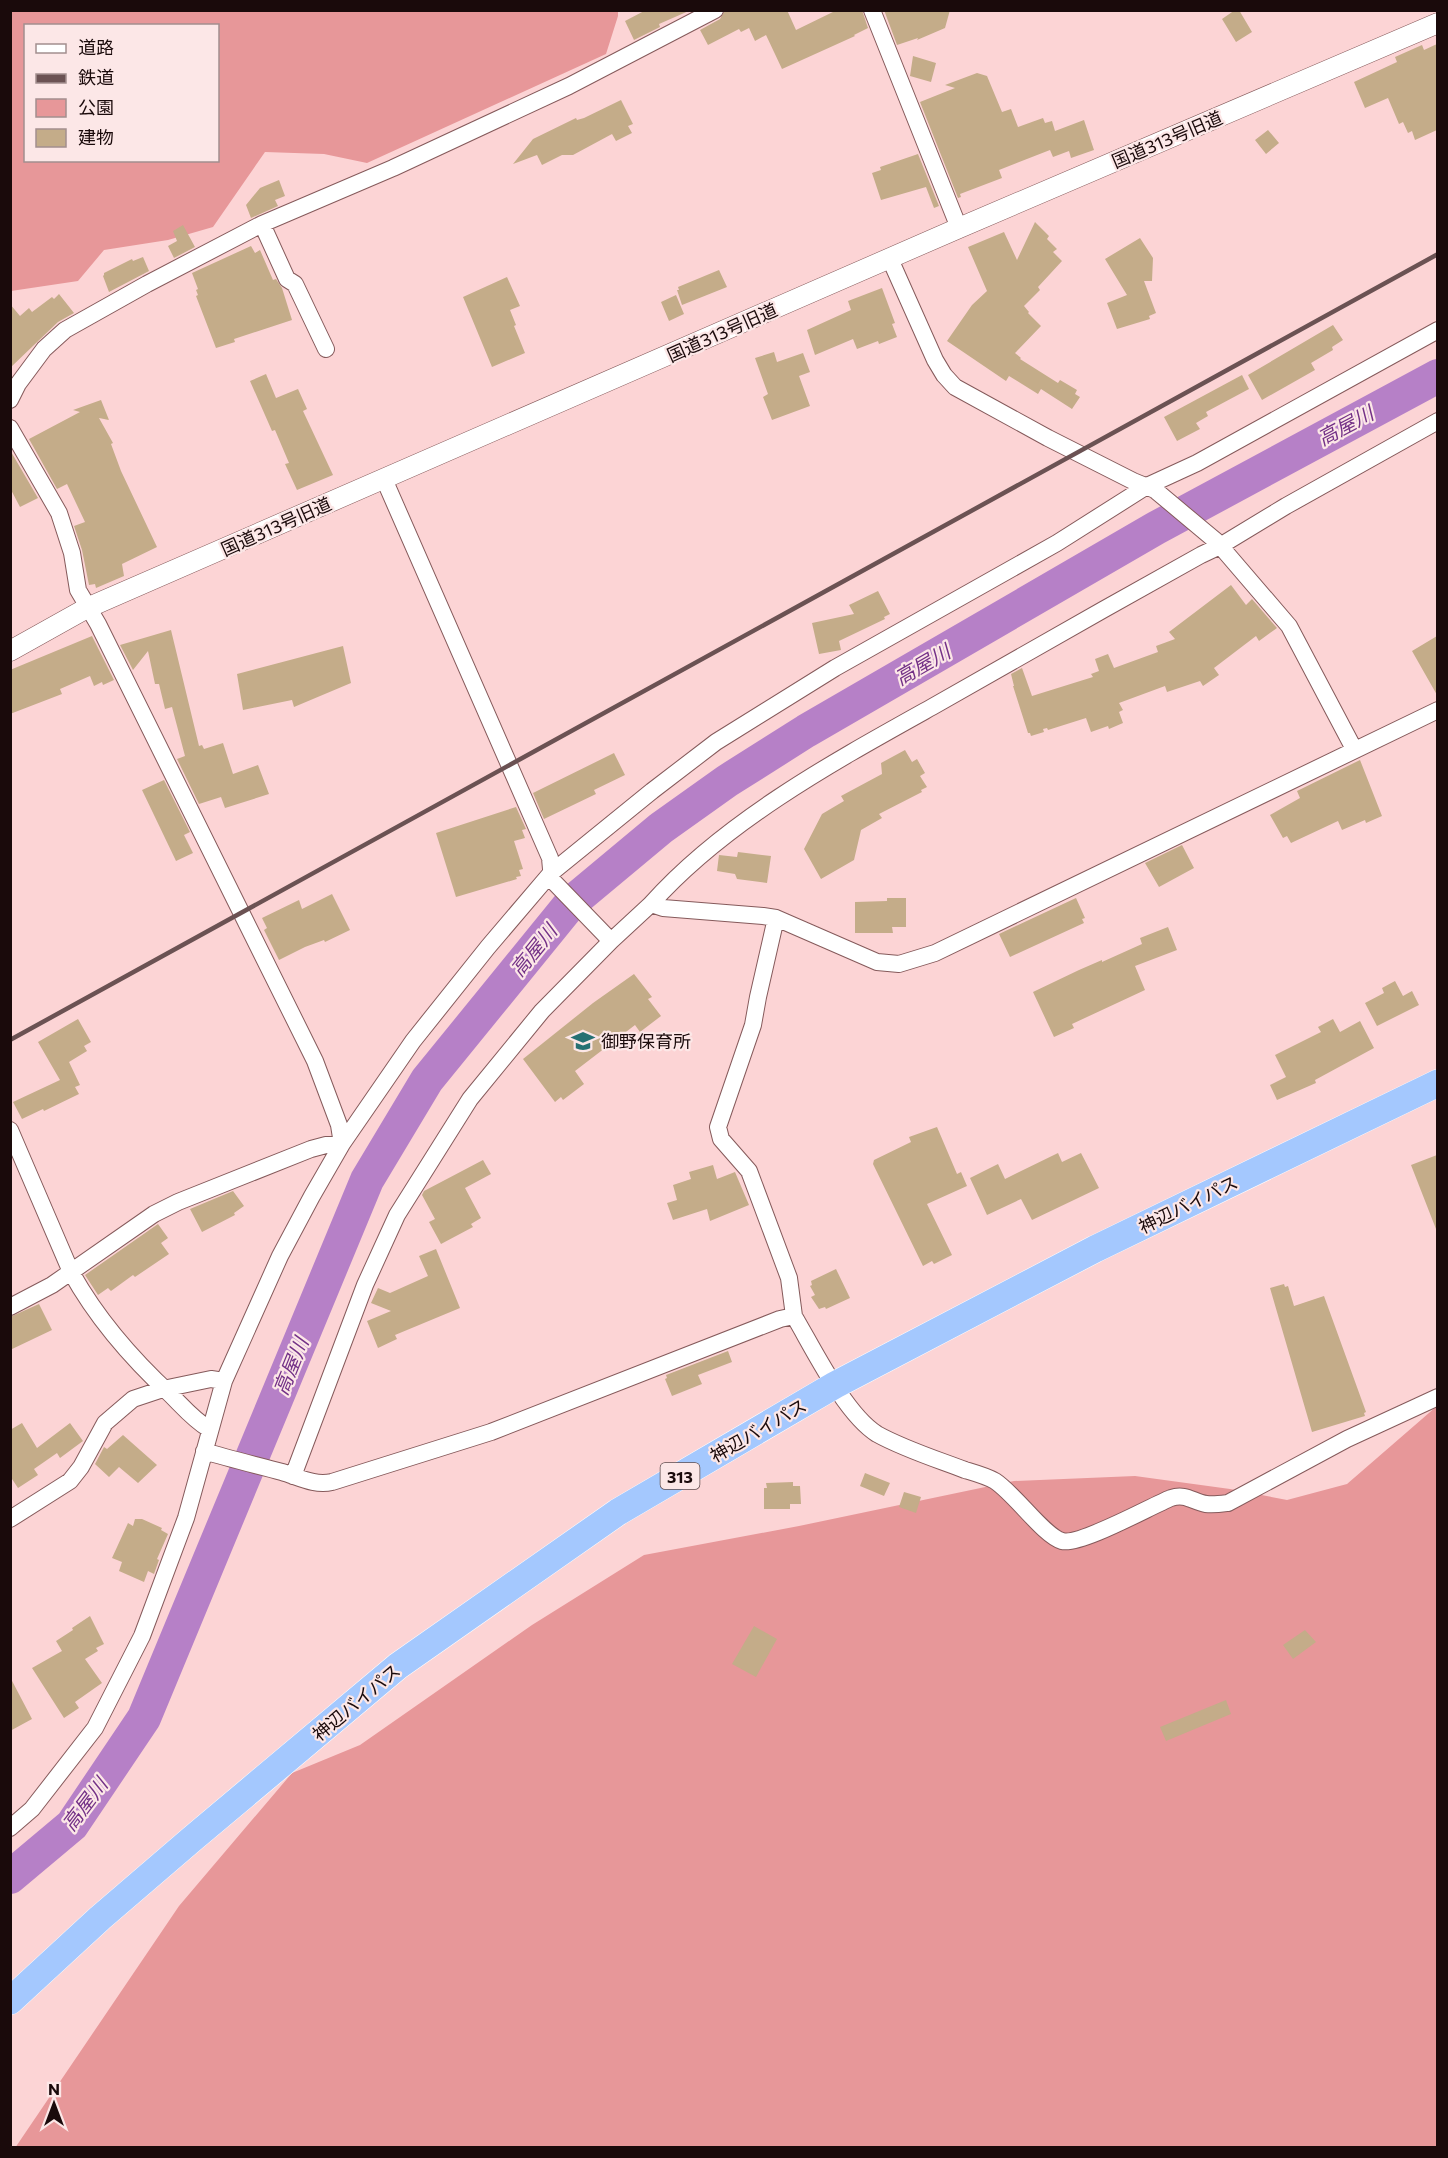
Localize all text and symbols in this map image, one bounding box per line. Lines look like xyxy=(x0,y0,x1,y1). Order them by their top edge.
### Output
legend xyxy=(24,24,219,162)
text: 道路 xyxy=(78,36,114,58)
text: 鉄道 xyxy=(78,66,114,88)
text: 公園 xyxy=(78,96,114,118)
street label: 国道313号旧道 xyxy=(1108,106,1226,172)
text: 建物 xyxy=(78,126,114,148)
street label: 国道313号旧道 xyxy=(664,298,780,366)
water label: 高屋川 xyxy=(1313,399,1379,450)
street label: 国道313号旧道 xyxy=(218,492,334,560)
water label: 高屋川 xyxy=(890,638,956,689)
water label: 高屋川 xyxy=(505,918,562,981)
school or university icon: 御野保育所 xyxy=(570,1028,596,1054)
place label: 御野保育所 xyxy=(601,1030,691,1052)
street label: 神辺バイパス xyxy=(1135,1171,1241,1237)
water label: 高屋川 xyxy=(268,1332,313,1398)
street label: 神辺バイパス xyxy=(706,1394,810,1466)
road number: 313 xyxy=(660,1463,700,1489)
street label: 神辺バイパス xyxy=(308,1659,404,1745)
water label: 高屋川 xyxy=(56,1771,113,1835)
north arrow xyxy=(24,2074,84,2134)
text: N xyxy=(48,2079,60,2098)

